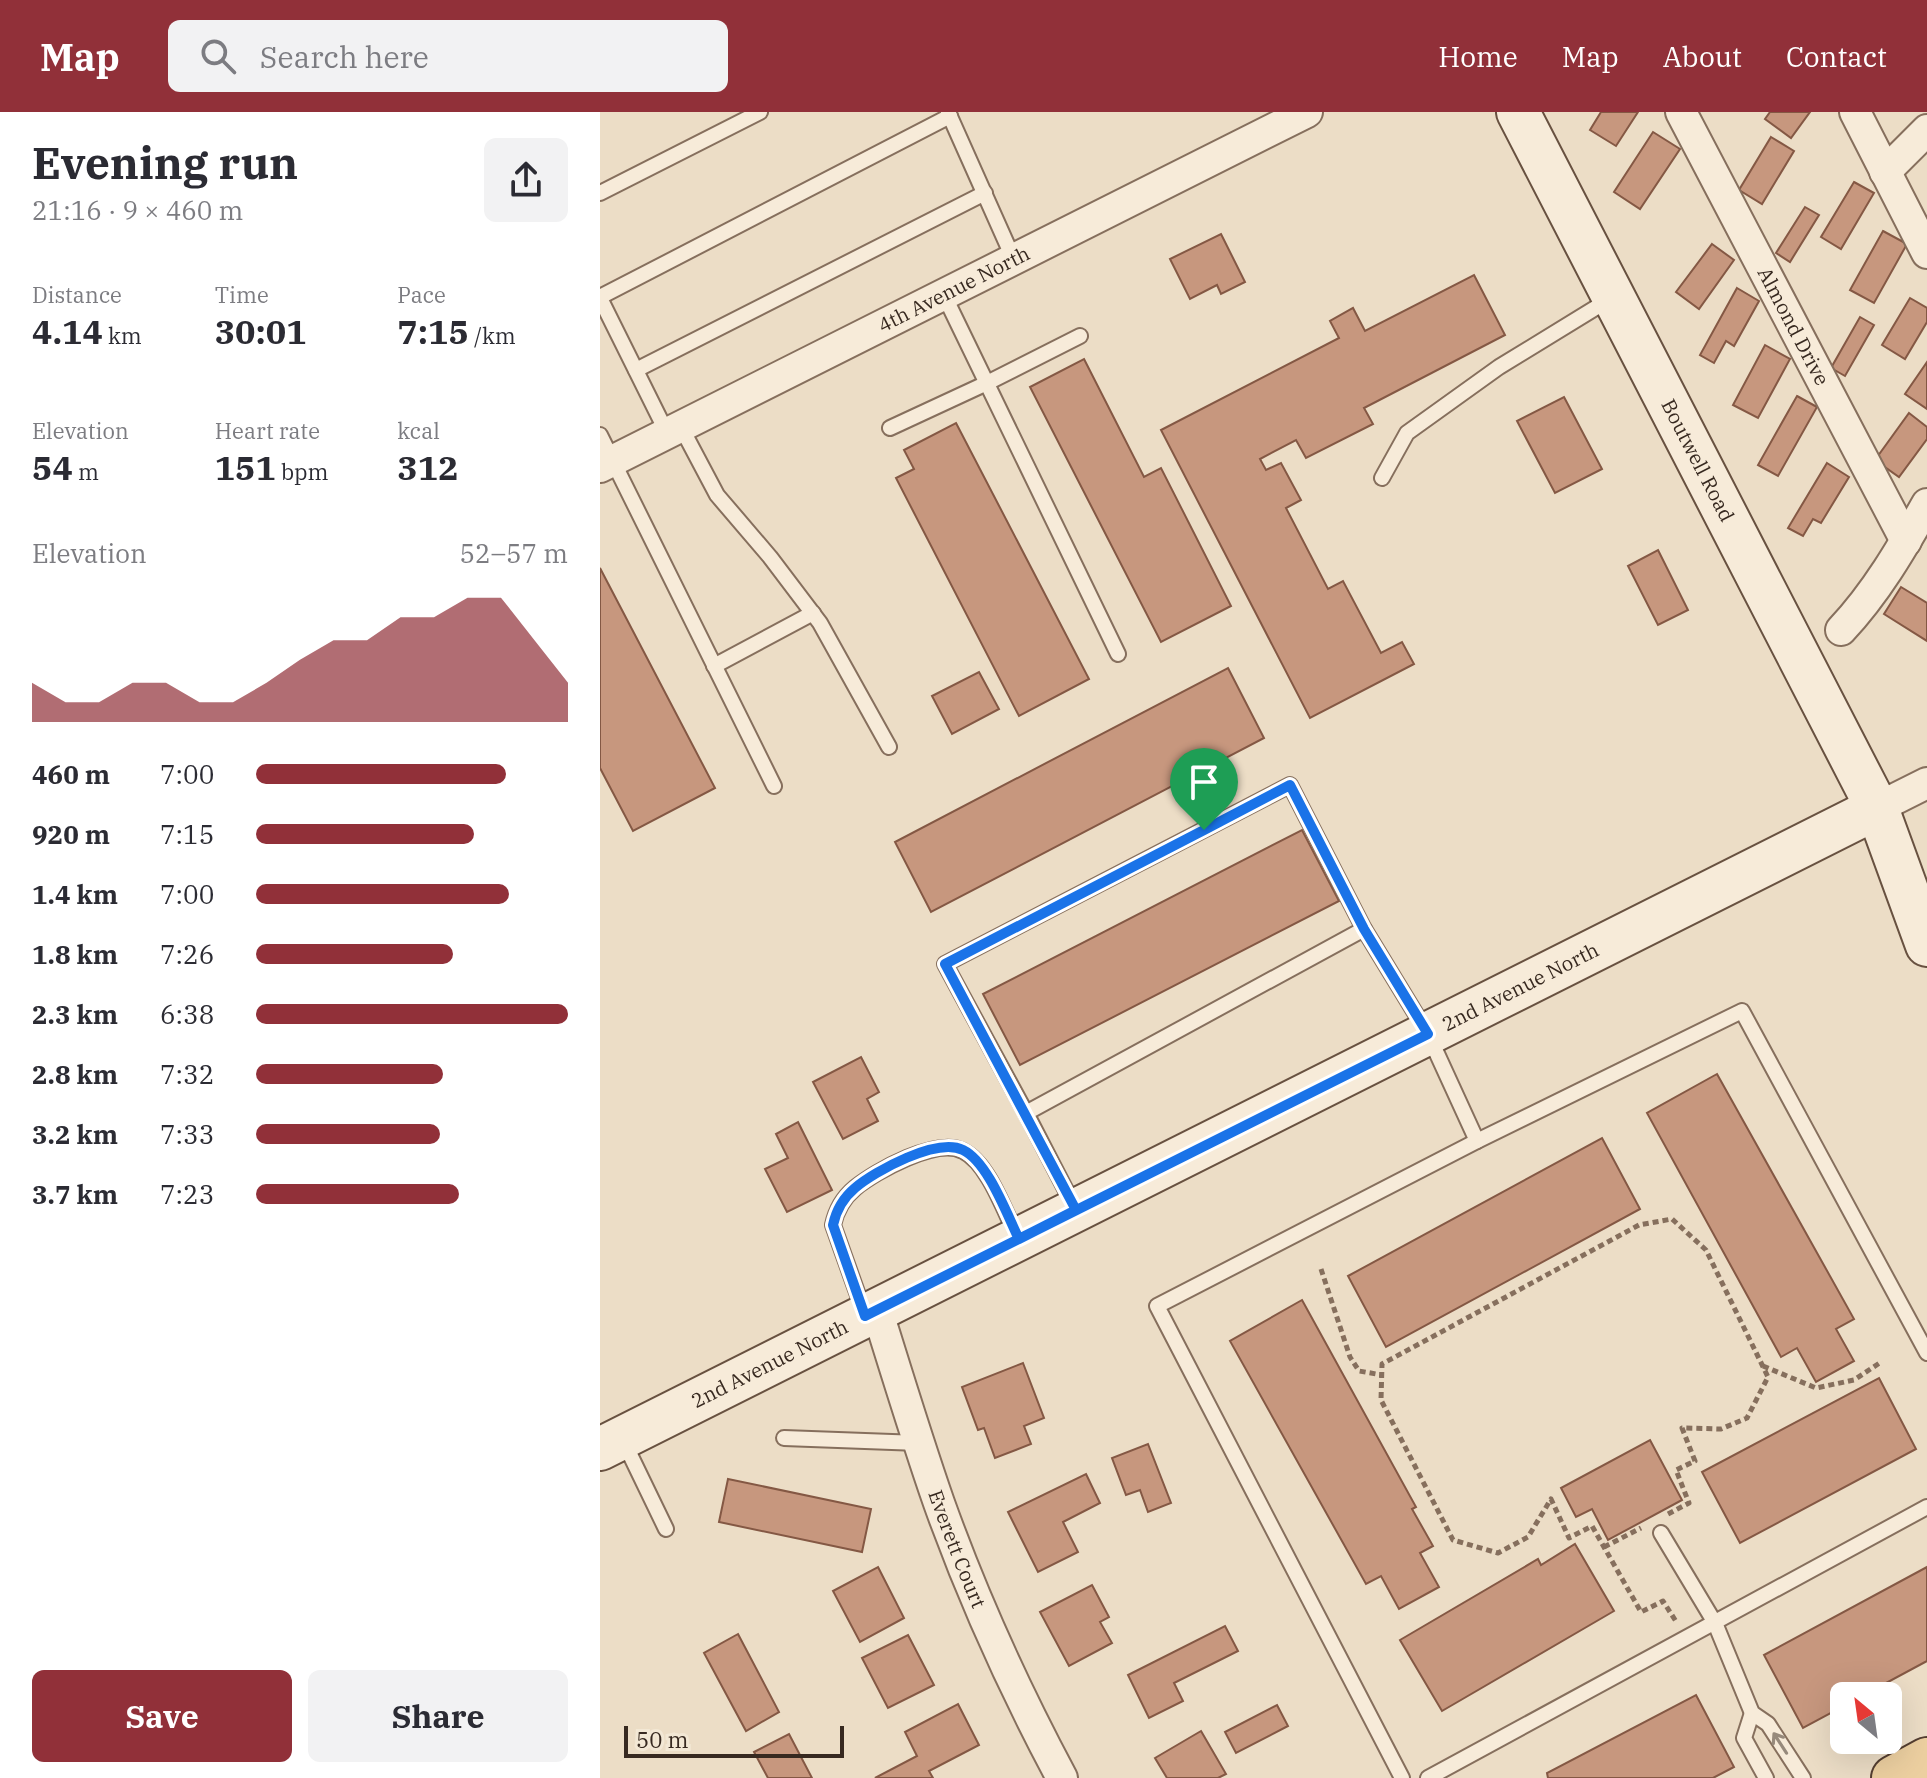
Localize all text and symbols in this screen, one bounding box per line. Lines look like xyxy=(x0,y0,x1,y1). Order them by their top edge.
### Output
search box xyxy=(168,20,728,92)
text: Map xyxy=(40,32,120,81)
icon: search xyxy=(196,34,240,78)
text: Search here xyxy=(260,37,429,76)
text: Home xyxy=(1438,38,1518,75)
text: Map xyxy=(1562,38,1619,75)
text: About xyxy=(1663,38,1742,75)
text: Contact xyxy=(1786,38,1887,75)
text: Evening run xyxy=(32,134,298,191)
button: share xyxy=(484,138,568,222)
text: 21:16 · 9 × 460 m xyxy=(32,193,243,227)
street label: 4th Avenue North xyxy=(873,239,1034,338)
street label: Almond Drive xyxy=(1752,262,1836,390)
text: Distance xyxy=(32,280,122,309)
text: Time xyxy=(215,280,269,309)
text: Pace xyxy=(397,280,446,309)
text: 4.14 xyxy=(32,309,103,353)
text: 30:01 xyxy=(215,309,307,353)
text: 7:15 xyxy=(397,309,469,353)
text: km xyxy=(103,321,142,350)
text: /km xyxy=(469,321,516,350)
street label: Boutwell Road xyxy=(1655,394,1741,526)
text: Elevation xyxy=(32,416,129,445)
text: Heart rate xyxy=(215,416,320,445)
text: kcal xyxy=(397,416,440,445)
text: 54 xyxy=(32,445,73,489)
text: 151 xyxy=(215,445,276,489)
text: 312 xyxy=(397,445,459,489)
text: m xyxy=(73,457,99,486)
text: bpm xyxy=(276,457,329,486)
text: Elevation xyxy=(32,536,147,570)
text: 52–57 m xyxy=(460,536,568,570)
pin xyxy=(1170,748,1238,830)
text: 460 m xyxy=(32,757,110,791)
text: 7:00 xyxy=(160,757,214,791)
icon: arrive xyxy=(1182,760,1226,804)
text: 920 m xyxy=(32,817,110,851)
text: 7:15 xyxy=(160,817,214,851)
text: 1.4 km xyxy=(32,877,118,911)
text: 7:00 xyxy=(160,877,214,911)
street label: 2nd Avenue North xyxy=(1437,936,1603,1037)
text: 1.8 km xyxy=(32,937,118,971)
text: 7:26 xyxy=(160,937,214,971)
text: 2.3 km xyxy=(32,997,118,1031)
text: 6:38 xyxy=(160,997,214,1031)
text: 2.8 km xyxy=(32,1057,118,1091)
text: 7:32 xyxy=(160,1057,214,1091)
text: 3.2 km xyxy=(32,1117,118,1151)
text: 7:33 xyxy=(160,1117,214,1151)
text: 3.7 km xyxy=(32,1177,118,1211)
text: 7:23 xyxy=(160,1177,214,1211)
street label: 2nd Avenue North xyxy=(687,1313,852,1414)
street label: Everett Court xyxy=(922,1486,993,1612)
button: Save xyxy=(32,1670,292,1762)
button: Share xyxy=(308,1670,568,1762)
north arrow xyxy=(1830,1682,1902,1754)
map controls xyxy=(1830,1682,1902,1754)
scale bar xyxy=(624,1722,844,1758)
text: 50 m xyxy=(636,1725,688,1754)
one-way arrow xyxy=(1772,1732,1788,1755)

